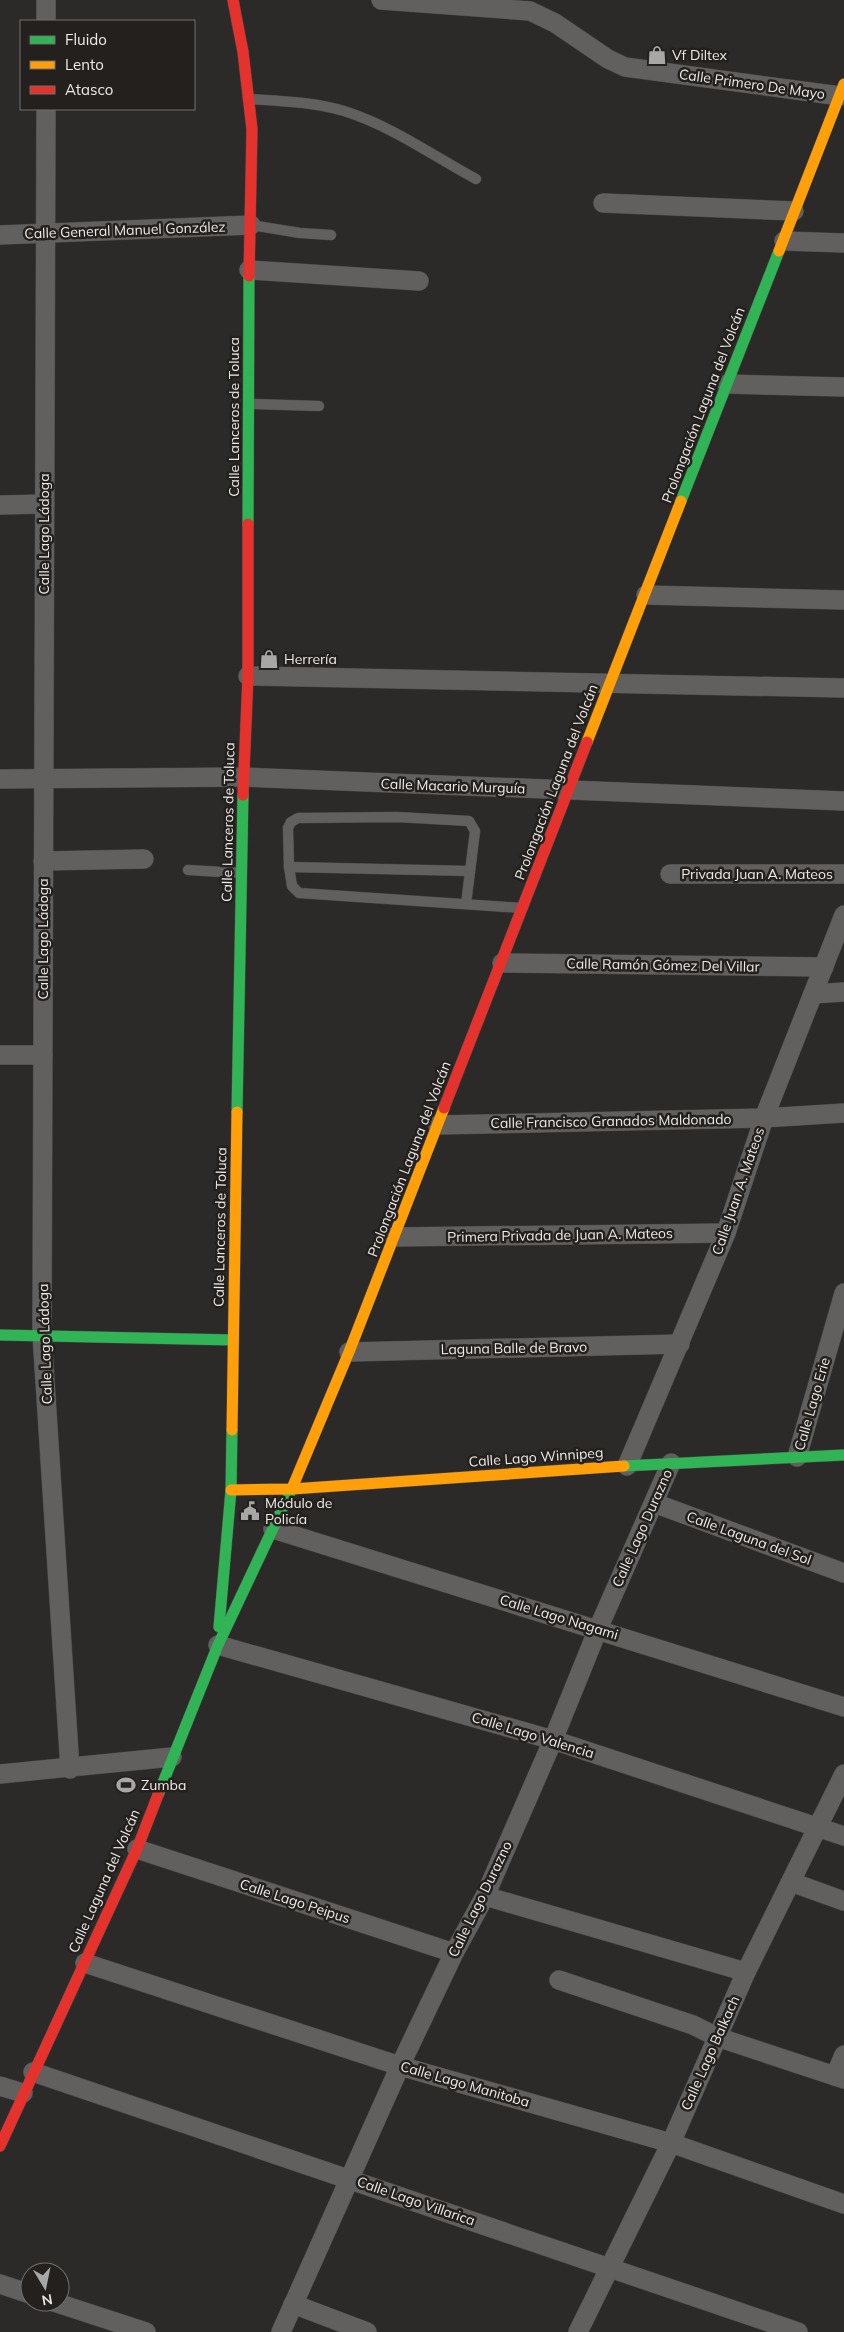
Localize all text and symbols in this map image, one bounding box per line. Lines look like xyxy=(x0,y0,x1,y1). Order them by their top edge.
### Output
legend xyxy=(20,20,195,110)
text: Fluido xyxy=(65,30,107,49)
shop icon: Vf Diltex xyxy=(646,44,668,66)
place label: Vf Diltex xyxy=(672,46,727,64)
text: Lento xyxy=(65,55,104,74)
street label: Calle Primero De Mayo xyxy=(678,65,826,103)
text: Atasco xyxy=(65,80,113,99)
street label: Calle General Manuel González xyxy=(24,217,226,243)
street label: Prolongación Laguna del Volcán xyxy=(657,305,749,505)
street label: Calle Lanceros de Toluca xyxy=(225,337,243,497)
street label: Calle Lago Ládoga xyxy=(35,473,53,595)
shop icon: Herrería xyxy=(258,648,280,670)
place label: Herrería xyxy=(284,650,337,668)
street label: Prolongación Laguna del Volcán xyxy=(510,682,602,882)
street label: Calle Lanceros de Toluca xyxy=(218,742,238,902)
street label: Calle Macario Murguía xyxy=(380,774,526,798)
street label: Privada Juan A. Mateos xyxy=(681,865,833,883)
street label: Calle Lago Ládoga xyxy=(34,878,52,1000)
street label: Calle Ramón Gómez Del Villar xyxy=(566,954,761,976)
street label: Prolongación Laguna del Volcán xyxy=(363,1059,455,1259)
street label: Calle Francisco Granados Maldonado xyxy=(490,1110,732,1132)
street label: Calle Juan A. Mateos xyxy=(708,1125,768,1257)
street label: Calle Lanceros de Toluca xyxy=(210,1147,230,1307)
street label: Primera Privada de Juan A. Mateos xyxy=(447,1224,673,1246)
street label: Calle Lago Ládoga xyxy=(34,1283,56,1405)
street label: Laguna Balle de Bravo xyxy=(441,1338,587,1358)
street label: Calle Lago Erie xyxy=(790,1355,834,1453)
street label: Calle Lago Winnipeg xyxy=(468,1443,604,1471)
street label: Calle Lago Durazno xyxy=(608,1466,676,1590)
place label: Módulo de Policía xyxy=(265,1494,332,1528)
public building icon: Módulo de Policía xyxy=(239,1500,261,1522)
street label: Calle Laguna del Sol xyxy=(684,1507,814,1569)
street label: Calle Lago Nagami xyxy=(497,1590,621,1644)
street label: Calle Lago Valencia xyxy=(470,1708,596,1762)
sports icon: Zumba xyxy=(115,1774,137,1796)
place label: Zumba xyxy=(141,1776,186,1794)
street label: Calle Laguna del Volcán xyxy=(64,1806,144,1956)
street label: Calle Lago Durazno xyxy=(444,1838,516,1960)
street label: Calle Lago Peipus xyxy=(238,1875,352,1927)
street label: Calle Lago Balkach xyxy=(677,1993,743,2113)
street label: Calle Lago Manitoba xyxy=(398,2057,532,2111)
street label: Calle Lago Villarica xyxy=(355,2172,477,2230)
north arrow xyxy=(20,2262,70,2312)
text: N xyxy=(40,2290,54,2310)

